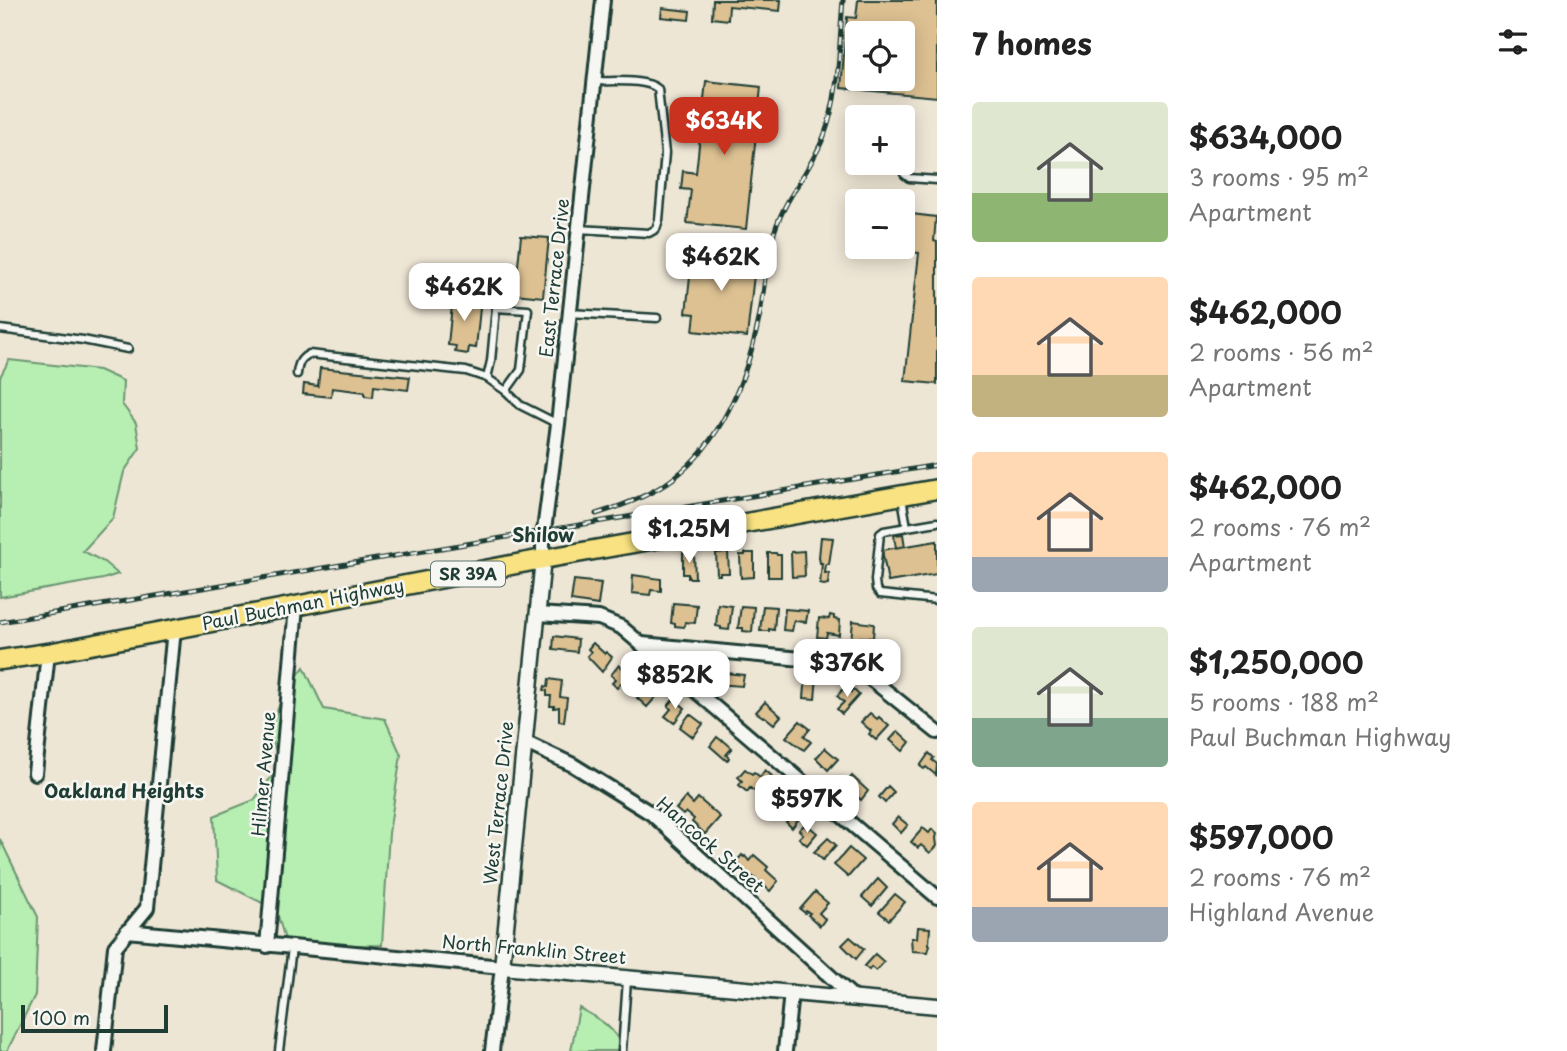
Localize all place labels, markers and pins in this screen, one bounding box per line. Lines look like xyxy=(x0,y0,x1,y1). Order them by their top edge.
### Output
pin: $634K xyxy=(675,97,773,157)
pin: $462K xyxy=(672,233,770,293)
pin: $462K xyxy=(415,264,513,323)
pin: $1.25M xyxy=(632,505,746,565)
pin: $376K xyxy=(798,640,896,699)
pin: $852K xyxy=(626,652,724,711)
pin: $597K xyxy=(758,776,856,835)

